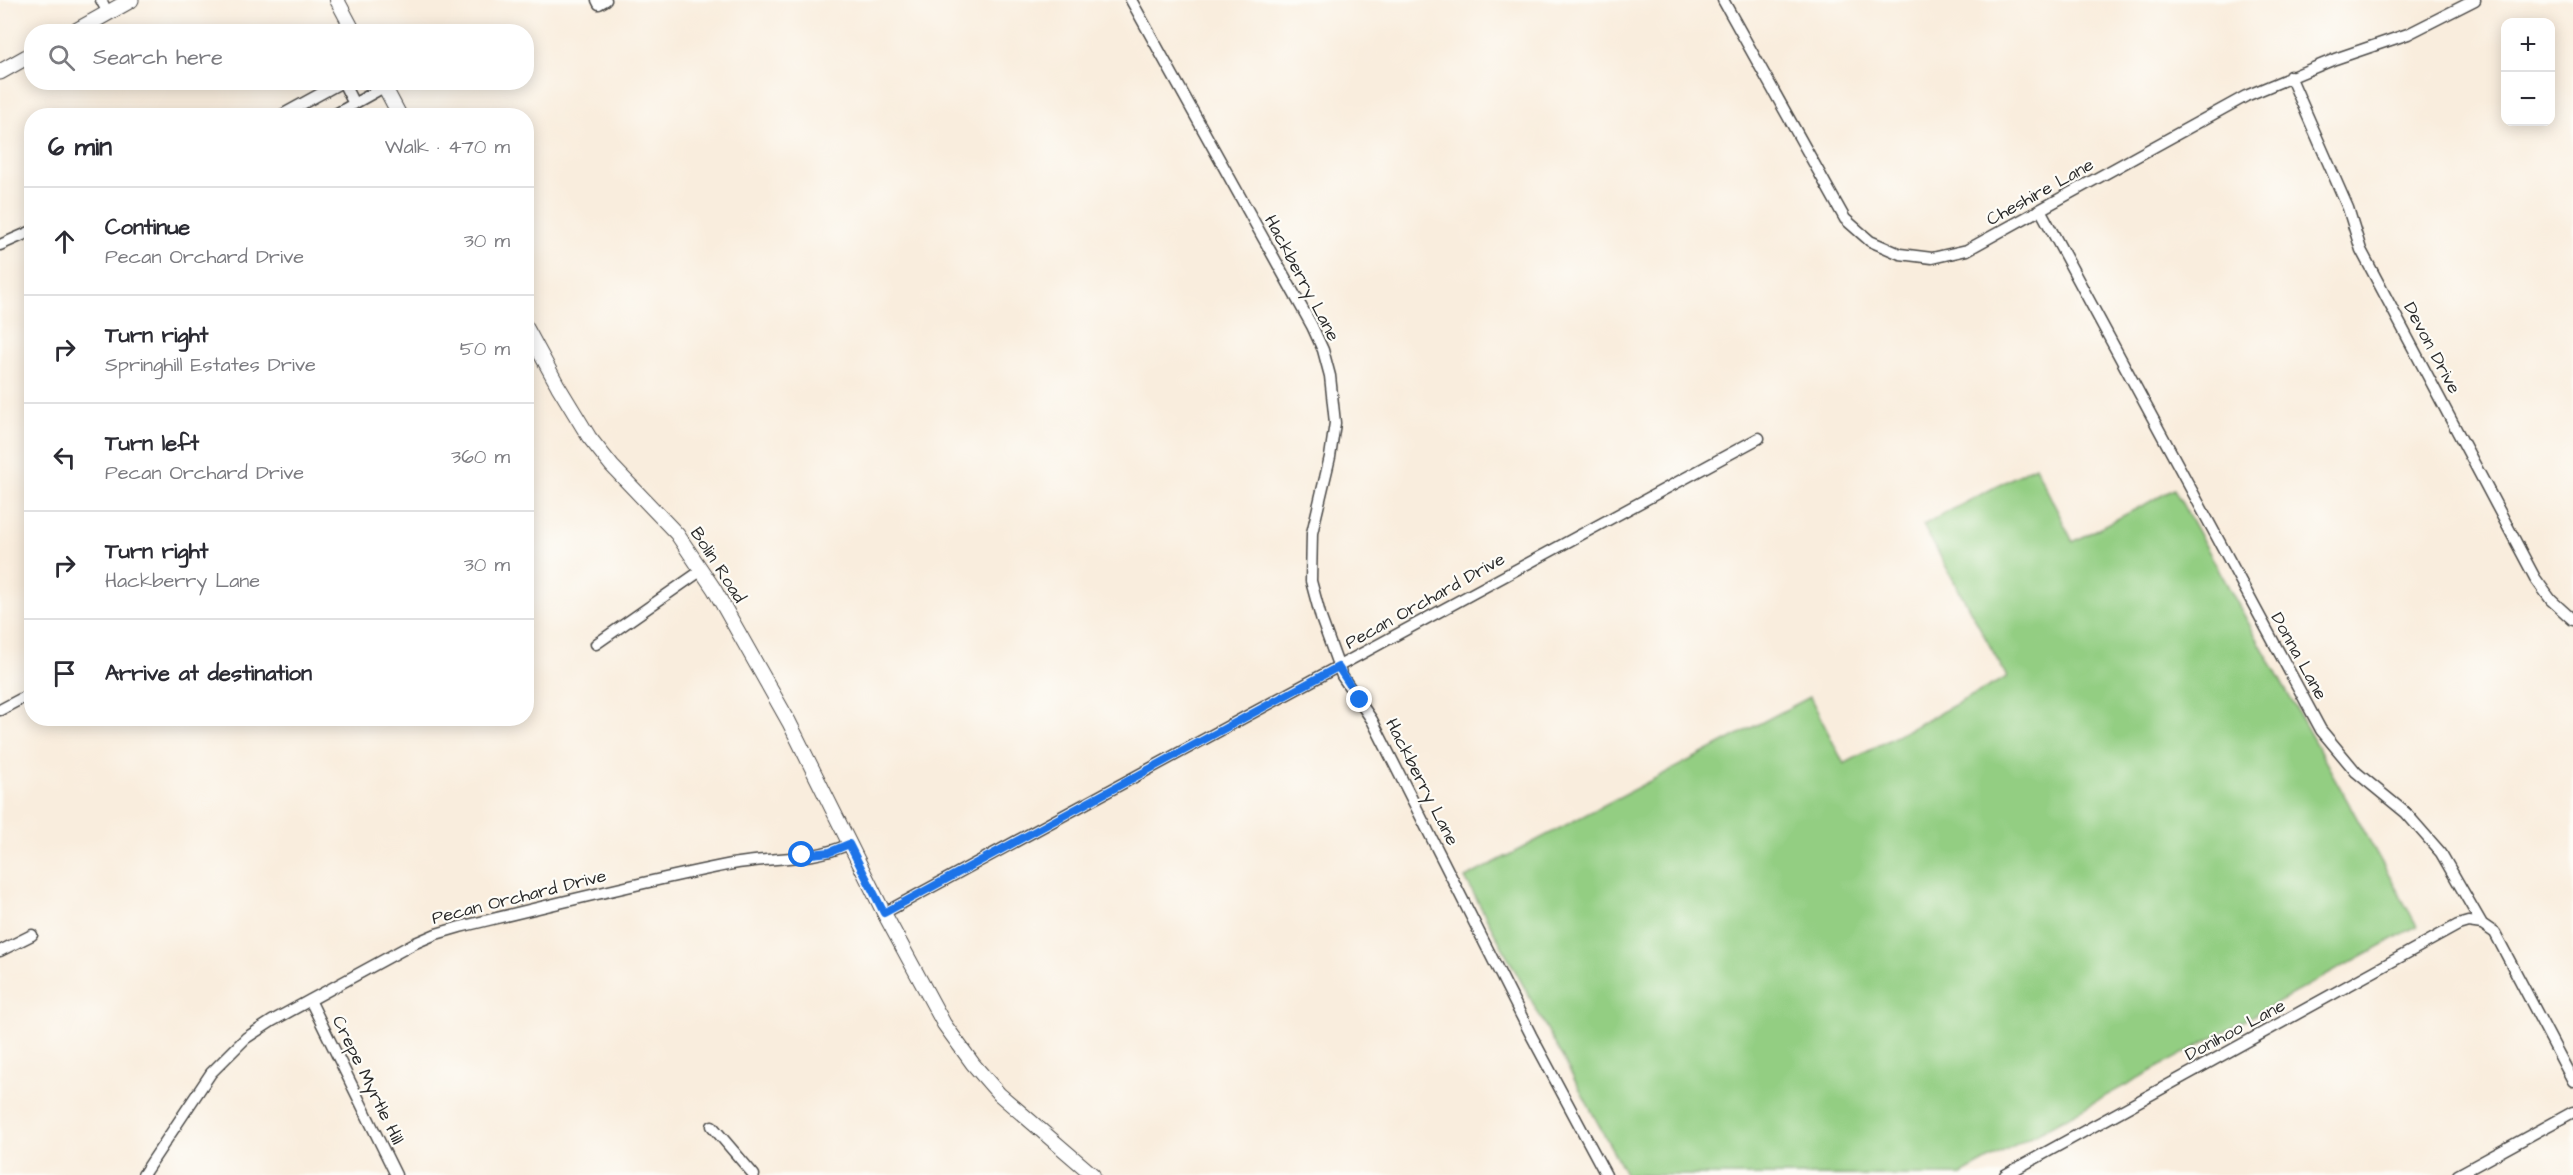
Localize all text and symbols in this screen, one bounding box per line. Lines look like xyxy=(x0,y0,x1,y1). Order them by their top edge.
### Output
map controls xyxy=(2501,18,2555,126)
button: + xyxy=(2501,18,2555,72)
search box xyxy=(24,24,534,90)
icon: search xyxy=(45,41,78,74)
text: Search here xyxy=(93,42,223,73)
button: − xyxy=(2501,72,2555,126)
text: 6 min xyxy=(48,129,112,165)
text: Walk · 470 m xyxy=(385,133,510,161)
street label: Cheshire Lane xyxy=(1982,152,2098,232)
street label: Hackberry Lane xyxy=(1257,210,1346,346)
text: Continue xyxy=(105,212,190,243)
icon: ahead xyxy=(48,225,81,258)
text: 30 m xyxy=(464,227,510,255)
text: Pecan Orchard Drive xyxy=(105,243,304,271)
street label: Devon Drive xyxy=(2397,298,2467,398)
text: Turn right xyxy=(105,320,208,351)
icon: right xyxy=(48,333,81,366)
text: 50 m xyxy=(460,335,510,363)
text: Springhill Estates Drive xyxy=(105,351,316,379)
text: Turn left xyxy=(105,428,199,459)
icon: left xyxy=(48,441,81,474)
text: 360 m xyxy=(451,443,510,471)
text: Pecan Orchard Drive xyxy=(105,459,304,487)
street label: Bolin Road xyxy=(684,522,752,608)
text: Turn right xyxy=(105,536,208,567)
street label: Pecan Orchard Drive xyxy=(1341,547,1510,655)
icon: right xyxy=(48,549,81,582)
text: 30 m xyxy=(464,551,510,579)
text: Hackberry Lane xyxy=(105,567,260,595)
street label: Donna Lane xyxy=(2265,608,2333,704)
icon: arrive xyxy=(48,657,81,690)
text: Arrive at destination xyxy=(105,658,312,689)
route end xyxy=(1346,686,1372,712)
street label: Hackberry Lane xyxy=(1378,714,1465,851)
route start xyxy=(788,841,814,867)
street label: Pecan Orchard Drive xyxy=(429,863,609,931)
street label: Donihoo Lane xyxy=(2180,993,2290,1067)
street label: Crepe Myrtle Hill xyxy=(325,1011,410,1149)

